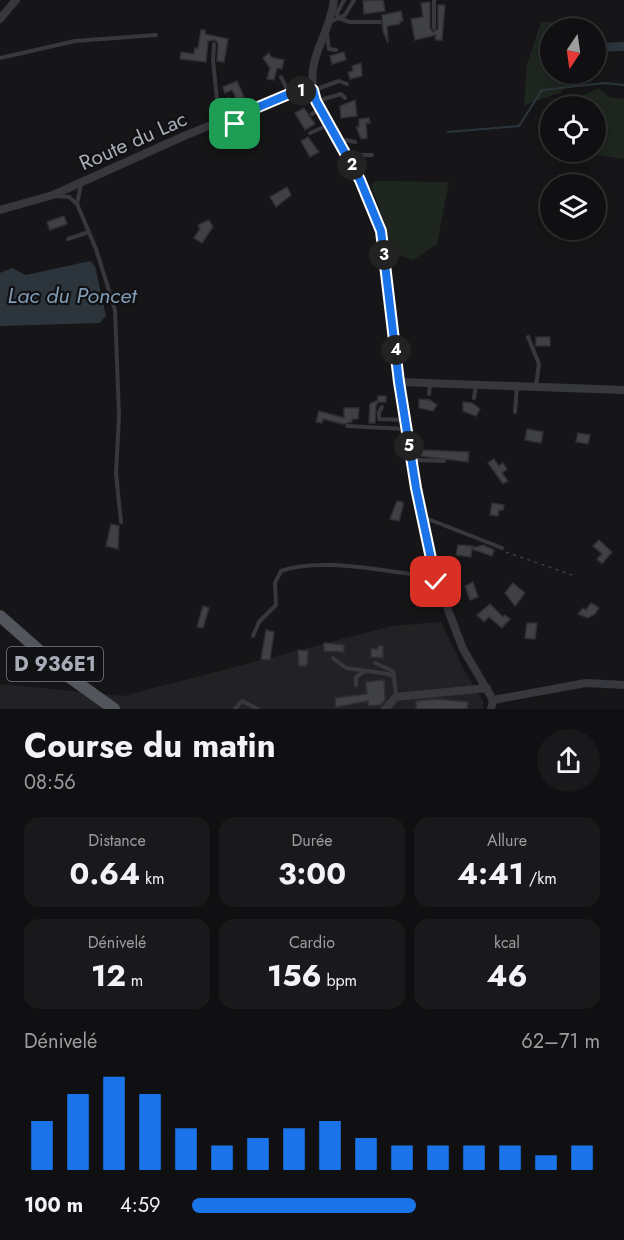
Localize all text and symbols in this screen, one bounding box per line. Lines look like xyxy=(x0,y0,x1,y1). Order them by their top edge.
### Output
north arrow xyxy=(540,18,606,84)
map controls xyxy=(540,18,606,240)
pin: 1 xyxy=(286,76,316,106)
text: 1 xyxy=(297,79,305,102)
button: locate xyxy=(540,96,606,162)
pin xyxy=(209,98,260,149)
street label: Route du Lac xyxy=(74,104,192,178)
icon: arrive xyxy=(218,107,251,140)
pin: 2 xyxy=(337,150,367,180)
text: 2 xyxy=(347,153,357,176)
button: layers xyxy=(540,174,606,240)
pin: 3 xyxy=(369,240,399,270)
text: 3 xyxy=(379,243,389,266)
water label: Lac du Poncet xyxy=(8,279,138,311)
pin: 4 xyxy=(381,335,411,365)
text: 4 xyxy=(390,338,402,361)
pin: 5 xyxy=(394,431,424,461)
text: 5 xyxy=(404,434,414,457)
pin xyxy=(410,556,461,607)
icon: check xyxy=(419,565,452,598)
road number: D 936E1 xyxy=(7,647,103,681)
text: Course du matin xyxy=(24,722,276,769)
button: share xyxy=(537,729,600,792)
text: 08:56 xyxy=(24,768,76,797)
text: Distance xyxy=(88,829,146,852)
text: Durée xyxy=(291,829,333,852)
text: Allure xyxy=(487,829,527,852)
text: 0.64 xyxy=(70,852,140,895)
text: 3:00 xyxy=(278,852,346,895)
text: 4:41 xyxy=(457,852,524,895)
text: km xyxy=(140,867,164,890)
text: /km xyxy=(524,867,557,890)
text: Dénivelé xyxy=(88,931,146,954)
text: Cardio xyxy=(289,931,335,954)
text: kcal xyxy=(494,931,520,954)
text: 12 xyxy=(91,954,126,997)
text: 156 xyxy=(267,954,322,997)
text: 46 xyxy=(486,954,528,997)
text: m xyxy=(126,969,143,992)
text: bpm xyxy=(322,969,357,992)
text: Dénivelé xyxy=(24,1027,97,1056)
text: 62–71 m xyxy=(521,1027,600,1056)
text: 100 m xyxy=(24,1191,83,1220)
text: 4:59 xyxy=(120,1191,160,1220)

